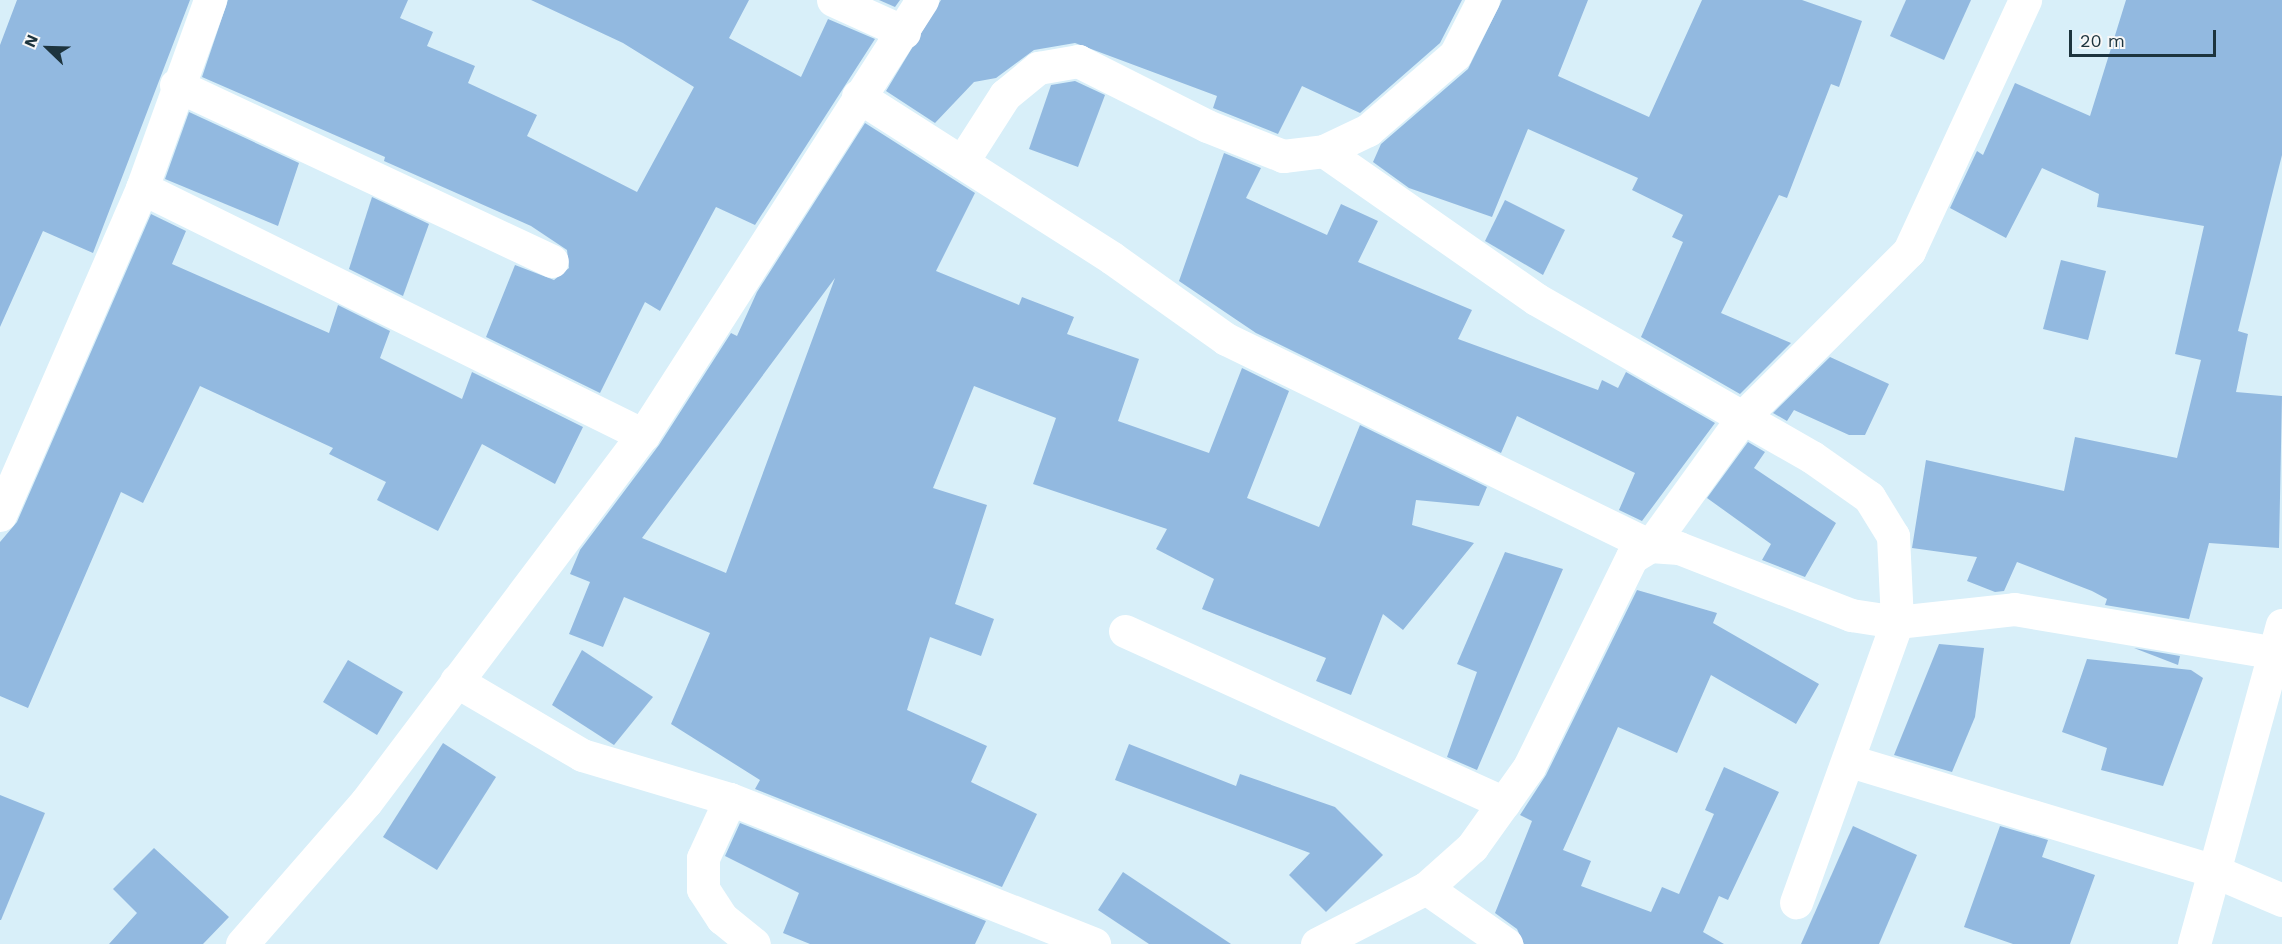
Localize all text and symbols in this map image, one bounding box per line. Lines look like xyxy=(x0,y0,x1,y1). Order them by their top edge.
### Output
north arrow xyxy=(18,18,78,78)
scale bar xyxy=(2072,18,2219,56)
text: 20 m xyxy=(2080,30,2125,51)
text: N xyxy=(20,32,42,50)

